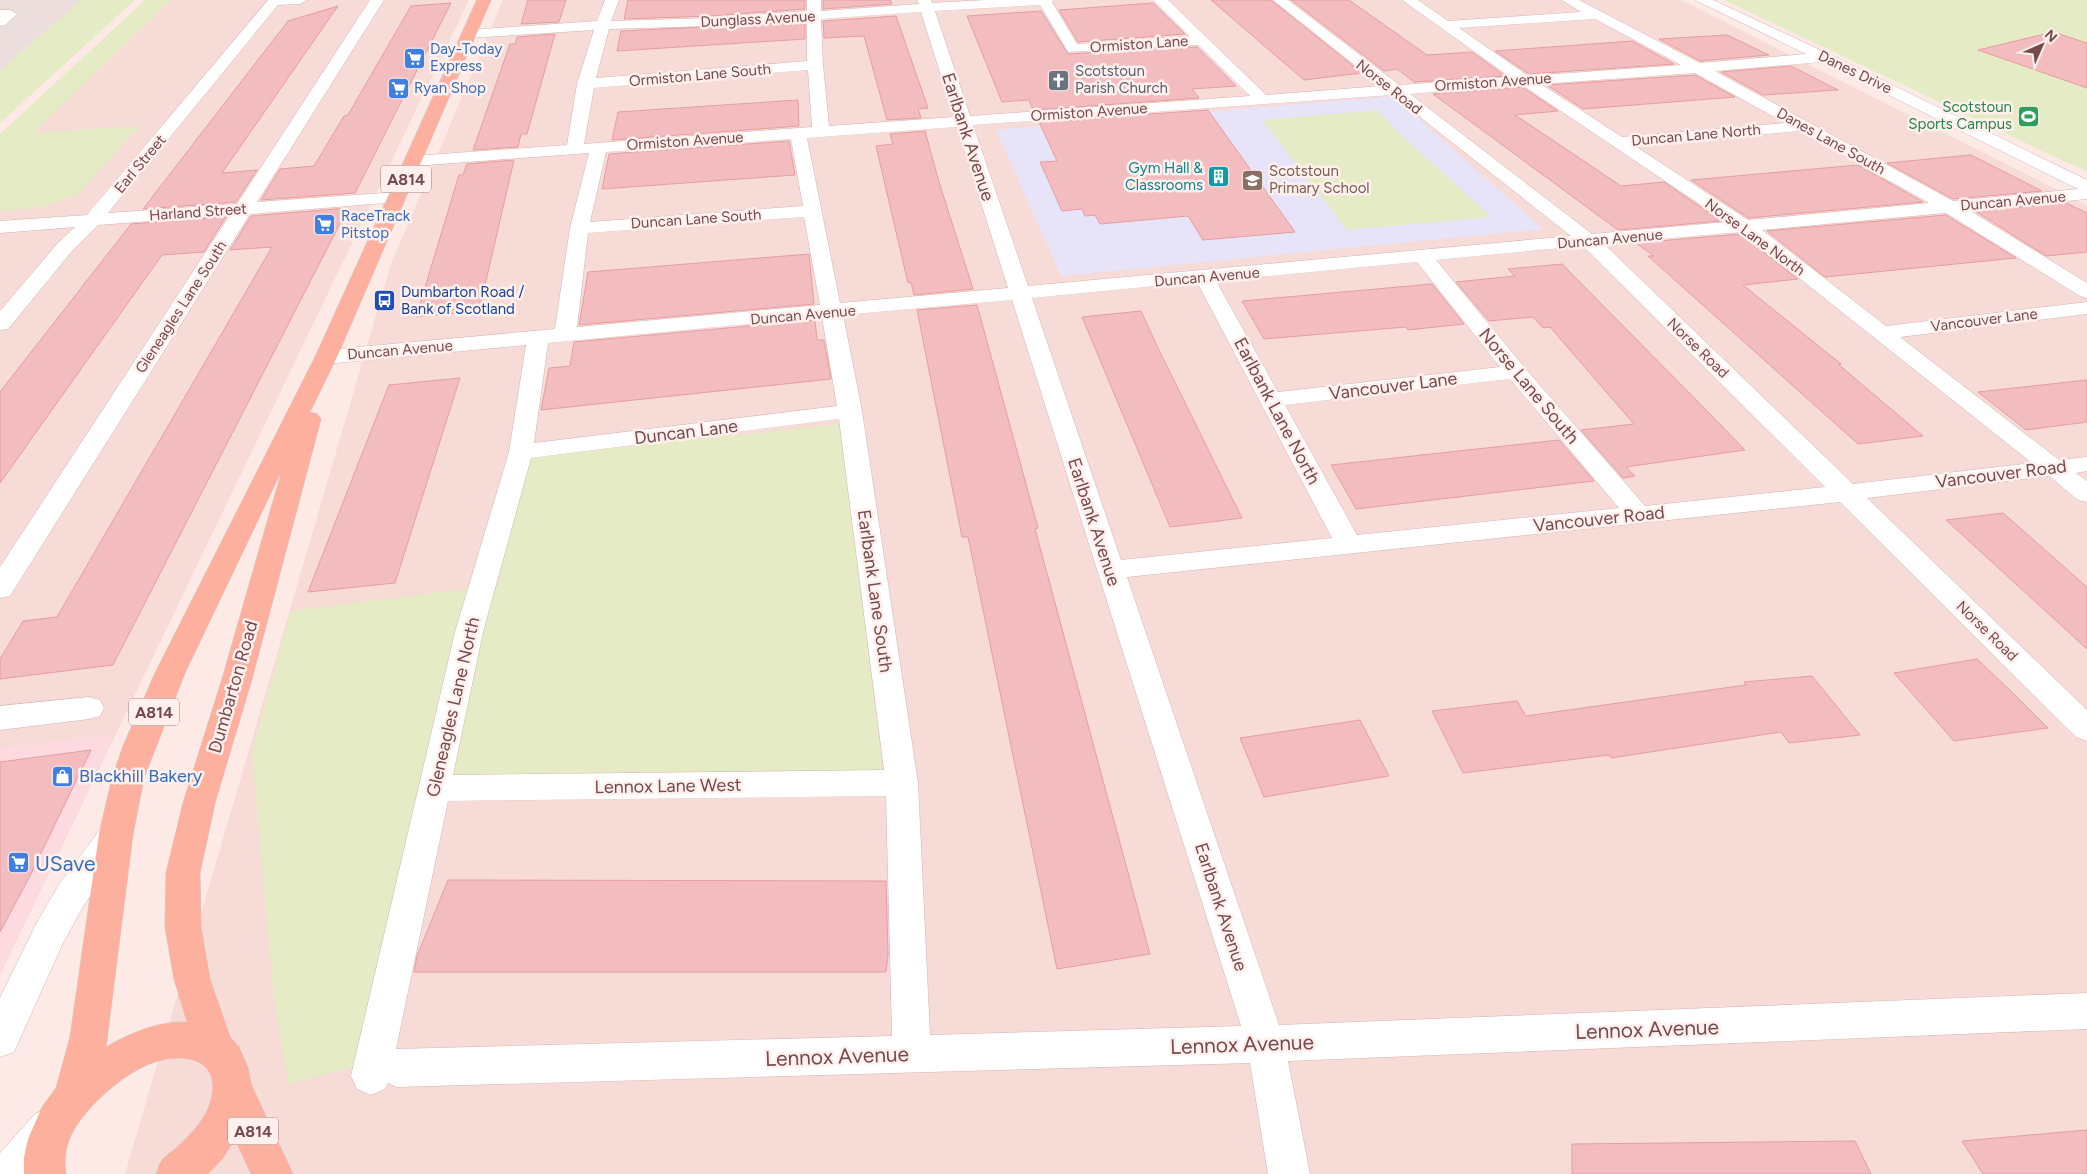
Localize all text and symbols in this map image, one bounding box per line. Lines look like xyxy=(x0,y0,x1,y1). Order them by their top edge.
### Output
street label: Dunglass Avenue xyxy=(700,7,816,31)
north arrow xyxy=(2017,20,2067,70)
text: N xyxy=(2041,26,2061,46)
street label: Ormiston Lane xyxy=(1089,32,1189,56)
place label: Day-Today Express xyxy=(430,40,502,75)
supermarket icon: Day-Today Express xyxy=(402,46,426,70)
street label: Danes Drive xyxy=(1815,46,1895,98)
street label: Norse Road xyxy=(1352,56,1426,118)
street label: Ormiston Lane South xyxy=(628,60,772,90)
place label: Scotstoun Parish Church xyxy=(1075,62,1168,97)
church icon: Scotstoun Parish Church xyxy=(1047,68,1071,92)
street label: Ormiston Avenue xyxy=(1434,69,1552,95)
street label: Earlbank Avenue xyxy=(937,70,999,204)
supermarket icon: Ryan Shop xyxy=(386,76,410,100)
place label: Ryan Shop xyxy=(414,79,486,97)
place label: Scotstoun Sports Campus xyxy=(1908,98,2012,133)
street label: Ormiston Avenue xyxy=(1030,99,1148,125)
street label: Danes Lane South xyxy=(1774,104,1888,178)
sports icon: Scotstoun Sports Campus xyxy=(2016,104,2040,128)
street label: Duncan Lane North xyxy=(1630,120,1762,150)
street label: Ormiston Avenue xyxy=(626,128,744,154)
street label: Earl Street xyxy=(110,131,170,197)
place label: Gym Hall & Classrooms xyxy=(1125,159,1203,194)
place label: Scotstoun Primary School xyxy=(1269,162,1370,197)
road number: A814 xyxy=(381,165,431,192)
building icon: Gym Hall & Classrooms xyxy=(1207,165,1231,189)
school or university icon: Scotstoun Primary School xyxy=(1241,168,1265,192)
street label: Duncan Avenue xyxy=(1960,187,2066,215)
street label: Norse Lane North xyxy=(1701,195,1809,279)
street label: Harland Street xyxy=(149,200,248,224)
street label: Duncan Lane South xyxy=(630,205,762,233)
place label: RaceTrack Pitstop xyxy=(341,207,411,242)
supermarket icon: RaceTrack Pitstop xyxy=(313,213,337,237)
street label: Duncan Avenue xyxy=(1557,225,1663,253)
street label: Gleneagles Lane South xyxy=(131,237,231,377)
street label: Duncan Avenue xyxy=(1154,263,1260,291)
place label: Dumbarton Road / Bank of Scotland xyxy=(401,283,525,318)
bus stop icon: Dumbarton Road / Bank of Scotland xyxy=(373,289,397,313)
street label: Duncan Avenue xyxy=(750,301,856,329)
street label: Vancouver Lane xyxy=(1929,305,2039,335)
street label: Norse Road xyxy=(1663,314,1733,382)
street label: Norse Lane South xyxy=(1474,324,1584,448)
street label: Earlbank Lane North xyxy=(1229,334,1325,488)
street label: Duncan Avenue xyxy=(347,336,453,364)
street label: Vancouver Lane xyxy=(1328,367,1459,405)
street label: Duncan Lane xyxy=(633,415,739,449)
street label: Earlbank Avenue xyxy=(1063,455,1125,589)
street label: Vancouver Road xyxy=(1934,455,2068,493)
street label: Vancouver Road xyxy=(1532,501,1666,537)
street label: Earlbank Lane South xyxy=(853,508,897,674)
street label: Norse Road xyxy=(1952,597,2022,665)
street label: Gleneagles Lane North xyxy=(422,615,484,799)
street label: Dumbarton Road xyxy=(204,618,262,756)
road number: A814 xyxy=(129,699,179,726)
shop icon: Blackhill Bakery xyxy=(51,764,75,788)
place label: Blackhill Bakery xyxy=(79,765,203,787)
street label: Lennox Lane West xyxy=(594,774,742,798)
street label: Earlbank Avenue xyxy=(1190,840,1252,974)
supermarket icon: USave xyxy=(7,851,31,875)
place label: USave xyxy=(35,851,95,876)
street label: Lennox Avenue xyxy=(1575,1014,1719,1044)
street label: Lennox Avenue xyxy=(1170,1029,1314,1059)
street label: Lennox Avenue xyxy=(765,1041,909,1071)
road number: A814 xyxy=(228,1118,278,1144)

